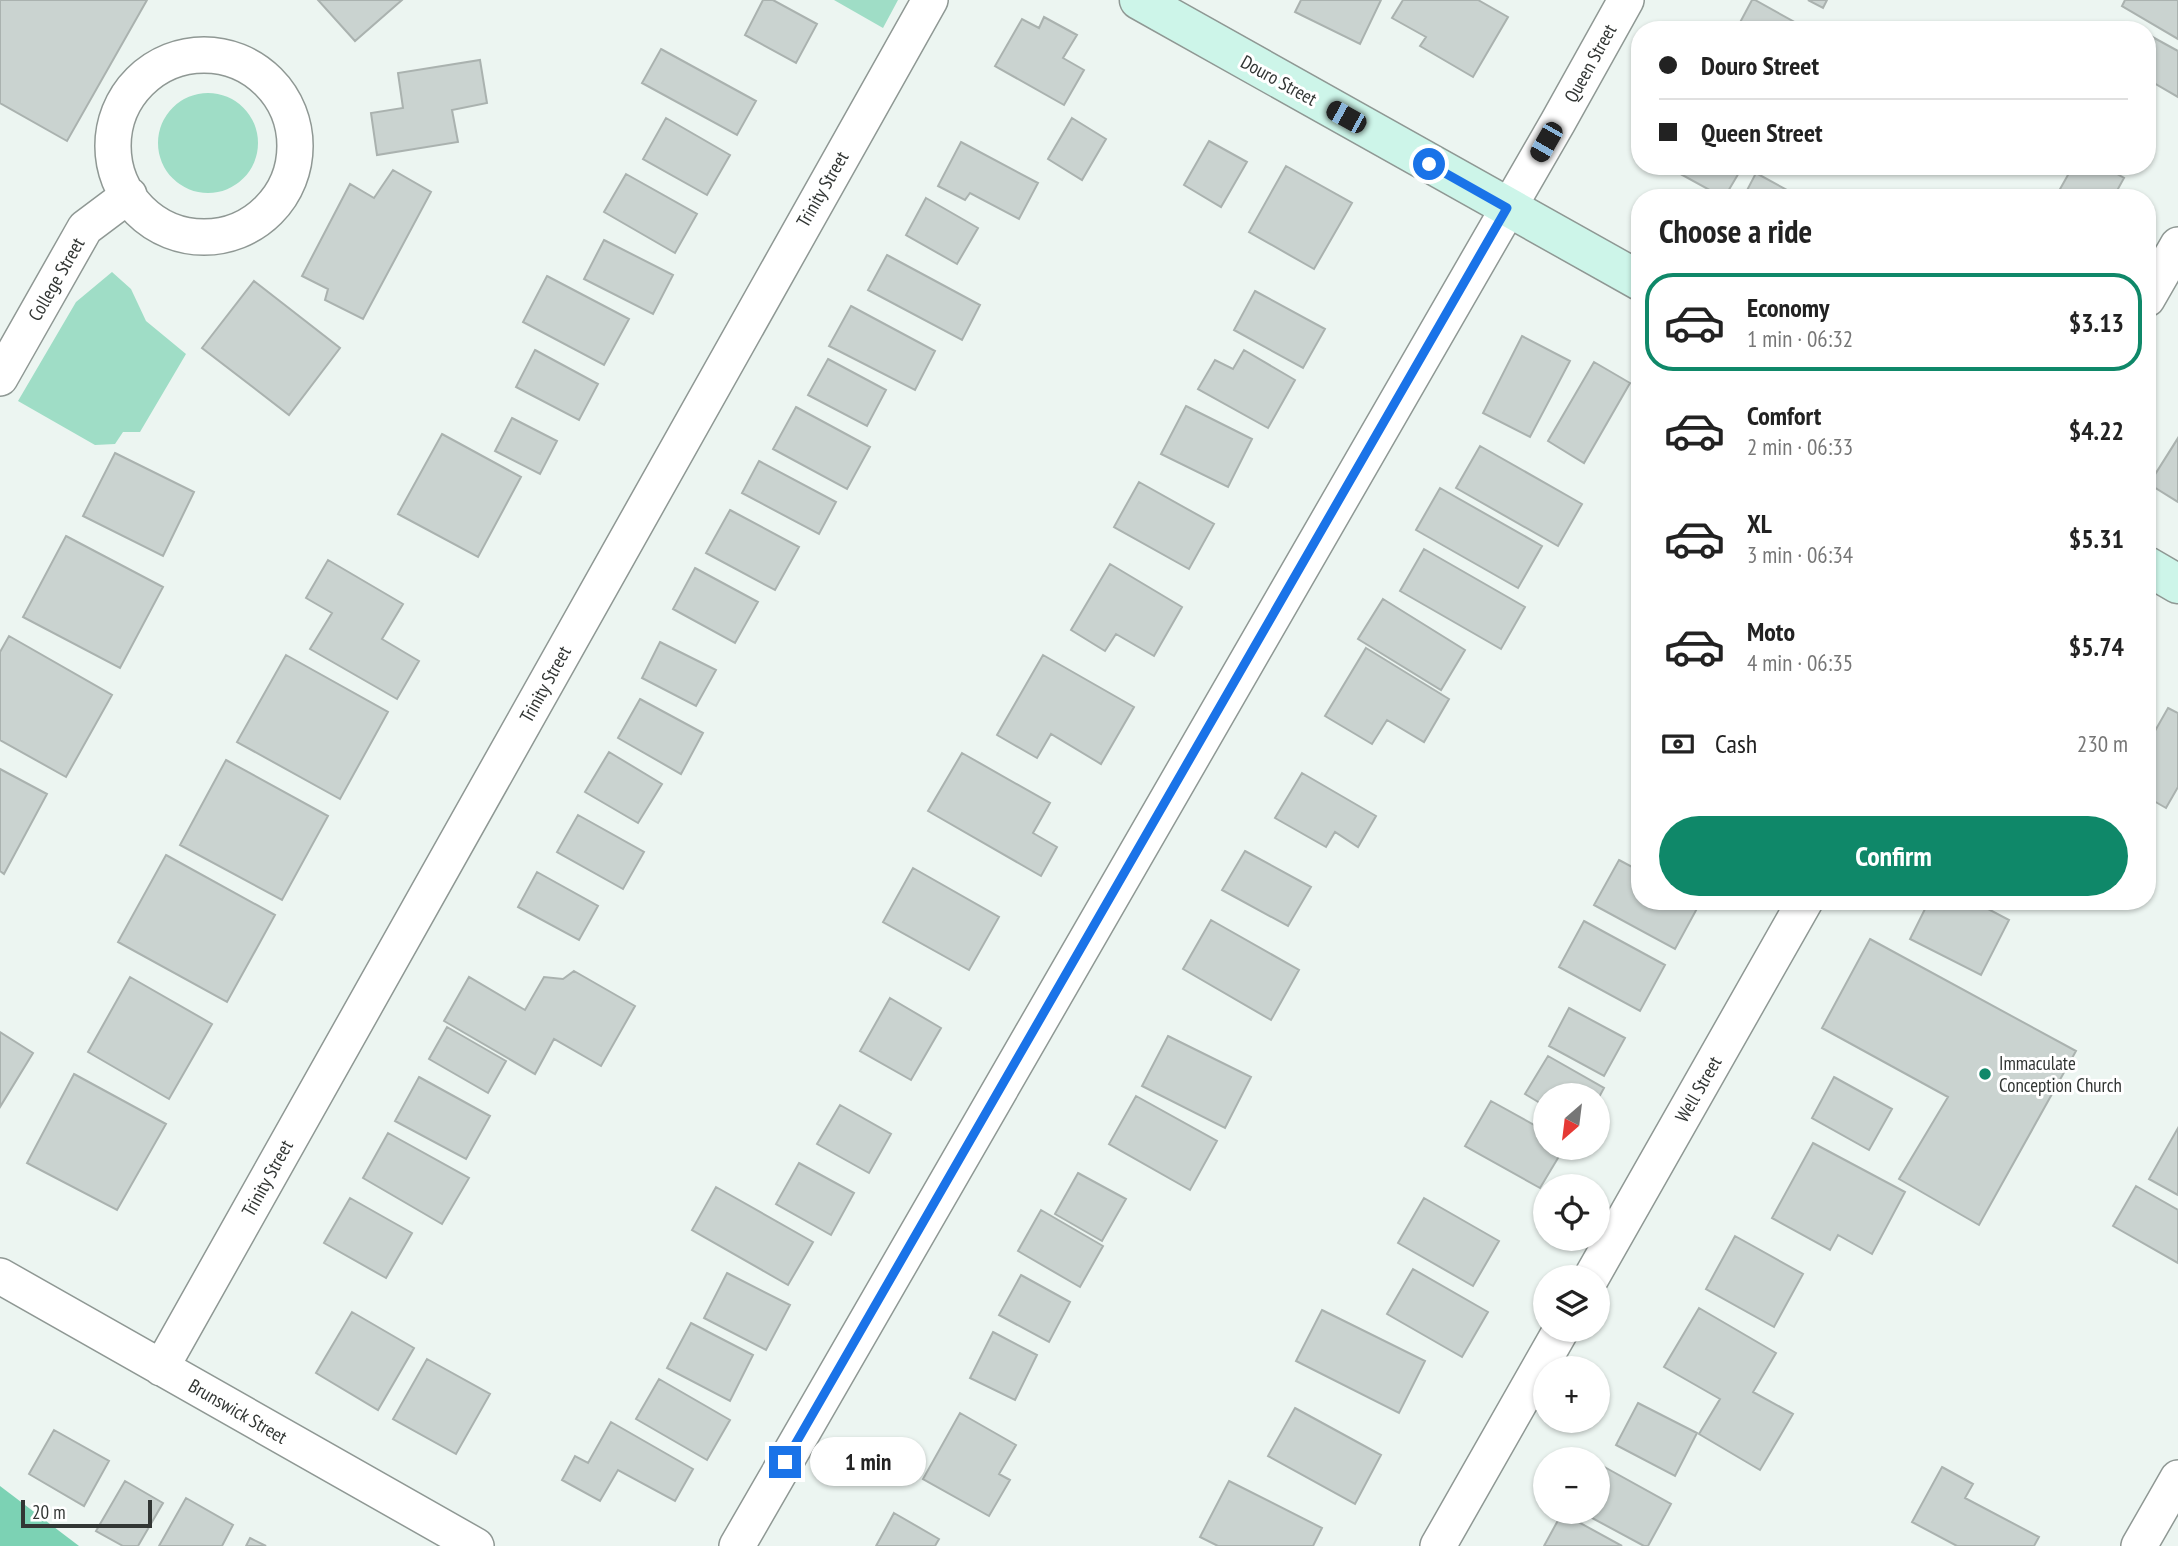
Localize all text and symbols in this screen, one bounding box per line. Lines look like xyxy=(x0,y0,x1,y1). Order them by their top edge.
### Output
street label: Queen Street xyxy=(1559,19,1622,106)
street label: Douro Street xyxy=(1237,49,1322,111)
text: Douro Street xyxy=(1701,49,1819,82)
car xyxy=(1323,98,1370,136)
text: Queen Street xyxy=(1701,116,1823,149)
car xyxy=(1527,119,1566,165)
street label: Trinity Street xyxy=(791,146,854,231)
route start xyxy=(1413,148,1445,180)
text: Choose a ride xyxy=(1659,210,1812,252)
street label: College Street xyxy=(23,232,90,325)
icon: car xyxy=(1663,291,1726,354)
text: Economy xyxy=(1747,291,1829,324)
text: $3.13 xyxy=(2069,306,2124,339)
text: 1 min · 06:32 xyxy=(1747,324,1853,353)
icon: car xyxy=(1663,399,1726,462)
text: Comfort xyxy=(1747,399,1821,432)
text: $4.22 xyxy=(2069,414,2124,447)
text: 2 min · 06:33 xyxy=(1747,432,1853,461)
icon: car xyxy=(1663,507,1726,570)
text: XL xyxy=(1747,507,1772,540)
text: $5.31 xyxy=(2069,522,2124,555)
text: 3 min · 06:34 xyxy=(1747,540,1853,569)
icon: car xyxy=(1663,615,1726,678)
text: Moto xyxy=(1747,615,1795,648)
text: $5.74 xyxy=(2069,630,2124,663)
street label: Trinity Street xyxy=(514,641,576,726)
text: 4 min · 06:35 xyxy=(1747,648,1853,677)
icon: cash xyxy=(1659,725,1697,763)
text: Cash xyxy=(1715,727,1757,760)
text: 230 m xyxy=(2077,729,2128,758)
button: Confirm xyxy=(1659,816,2128,896)
street label: Well Street xyxy=(1670,1051,1727,1126)
place label: Immaculate Conception Church xyxy=(1999,1051,2122,1097)
marker: Immaculate Conception Church xyxy=(1977,1066,1993,1082)
north arrow xyxy=(1533,1083,1610,1160)
map controls xyxy=(1533,1083,1610,1524)
street label: Trinity Street xyxy=(236,1135,298,1220)
button: locate xyxy=(1533,1174,1610,1251)
button: layers xyxy=(1533,1265,1610,1342)
button: + xyxy=(1533,1356,1610,1433)
street label: Brunswick Street xyxy=(185,1373,292,1449)
callout: 1 min xyxy=(810,1438,925,1486)
route end xyxy=(769,1446,801,1478)
text: 1 min xyxy=(845,1447,891,1476)
button: − xyxy=(1533,1447,1610,1524)
scale bar xyxy=(21,1497,152,1529)
text: 20 m xyxy=(32,1500,66,1524)

